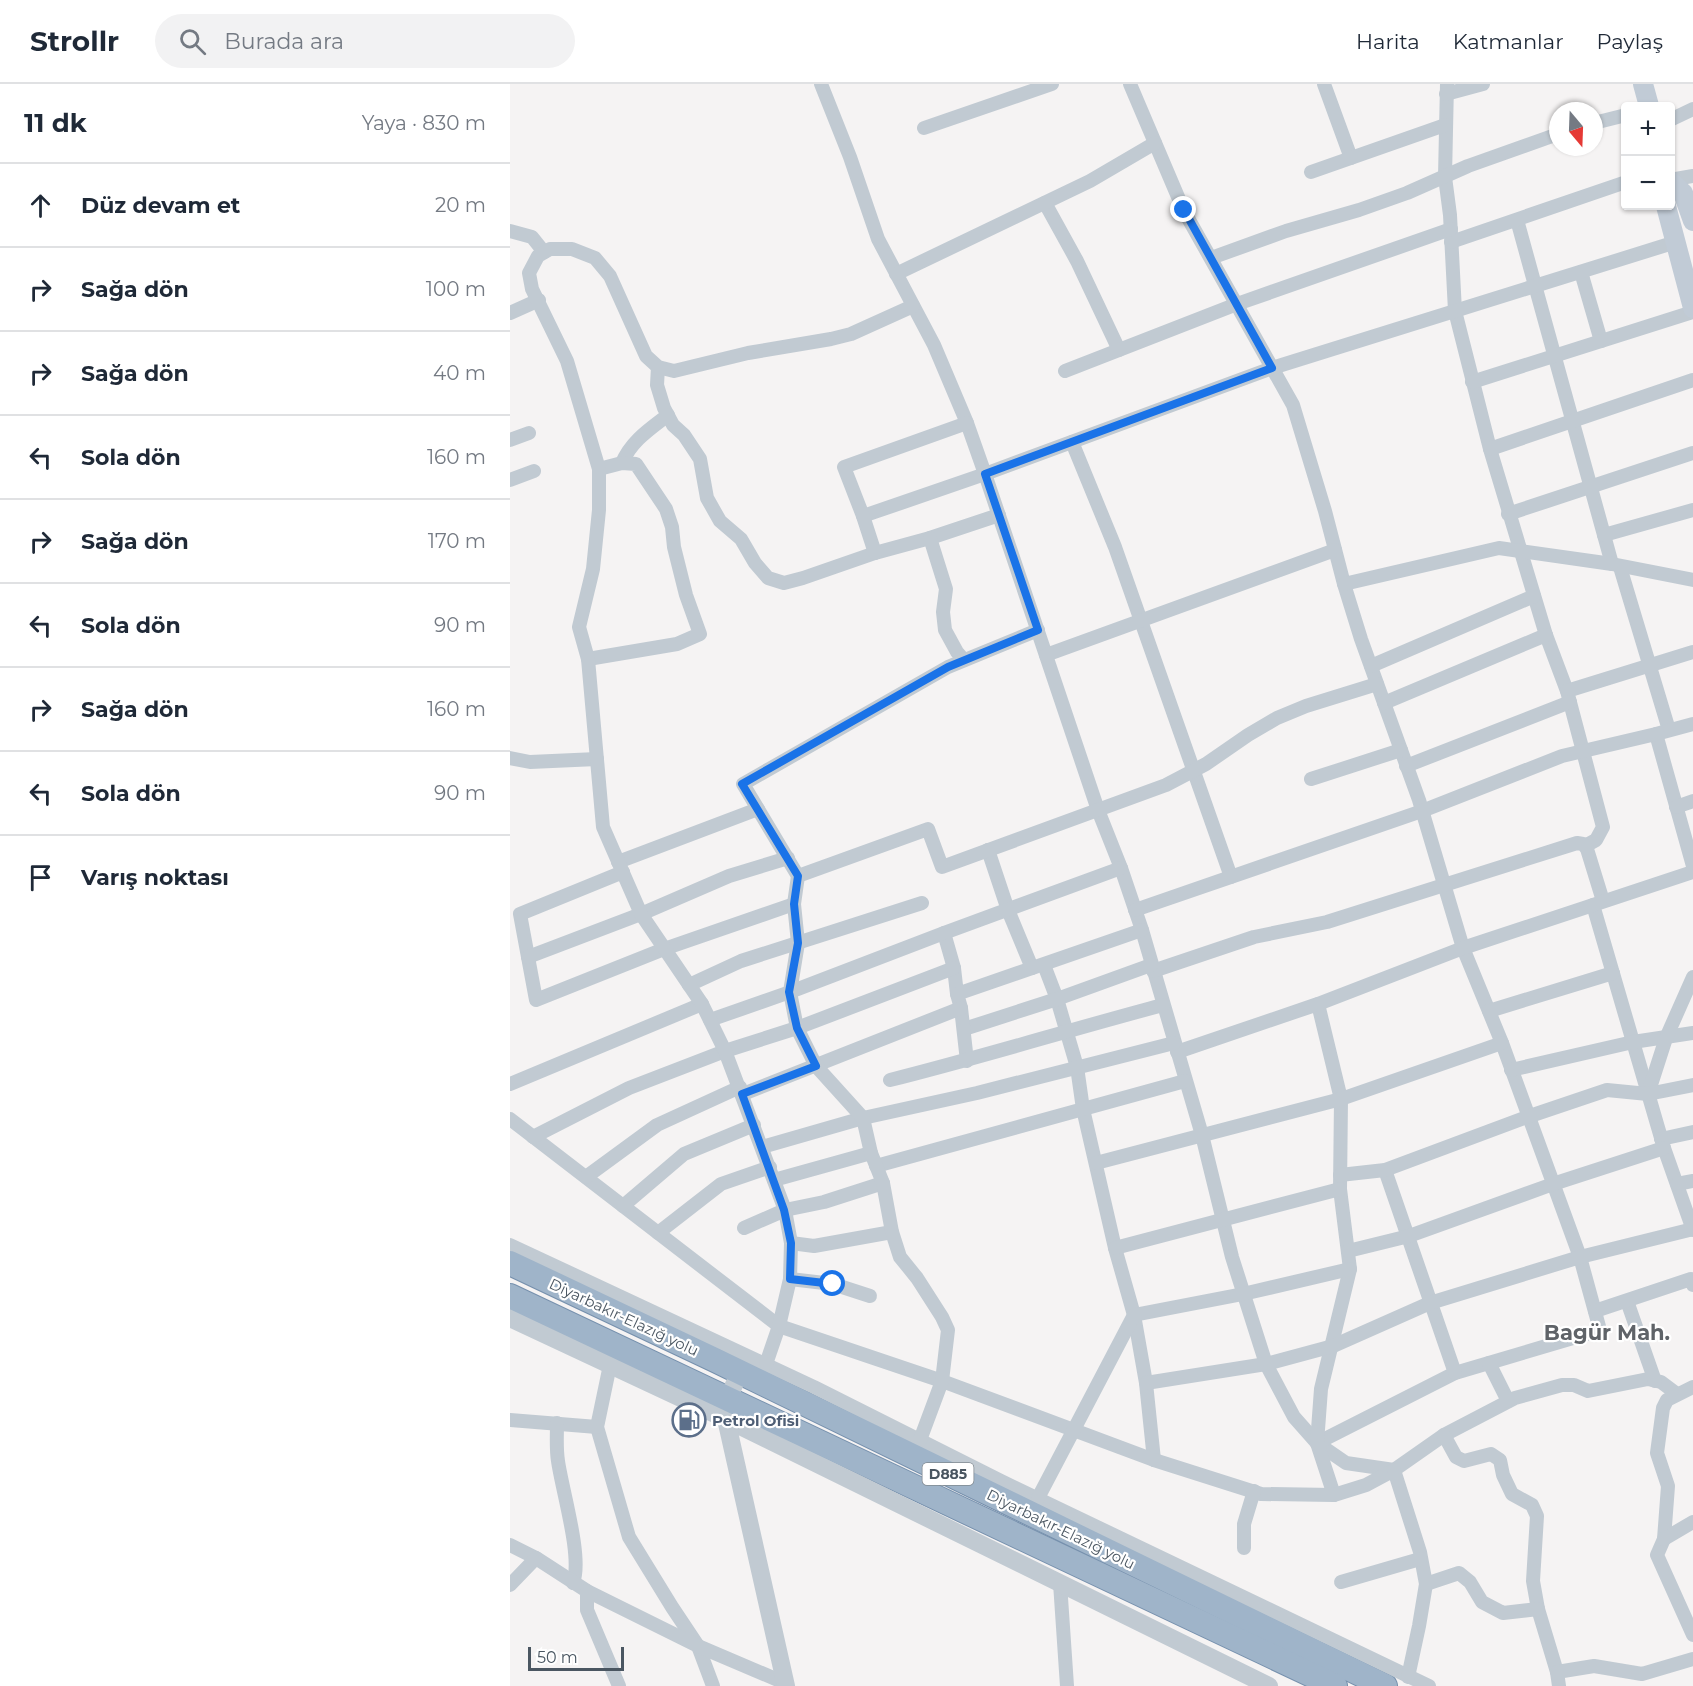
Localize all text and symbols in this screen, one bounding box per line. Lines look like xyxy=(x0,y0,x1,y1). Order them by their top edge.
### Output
search box xyxy=(155,14,575,68)
text: Strollr xyxy=(30,24,119,58)
icon: search xyxy=(176,25,209,58)
text: Burada ara xyxy=(224,28,344,55)
text: Harita xyxy=(1356,29,1420,54)
text: Katmanlar xyxy=(1453,29,1564,54)
text: Paylaş xyxy=(1597,29,1663,54)
north arrow xyxy=(1549,102,1603,156)
map controls xyxy=(1621,102,1675,210)
button: + xyxy=(1621,102,1675,156)
text: 11 dk xyxy=(24,107,87,139)
text: Yaya · 830 m xyxy=(362,111,486,135)
button: − xyxy=(1621,156,1675,210)
icon: ahead xyxy=(24,189,57,222)
text: Düz devam et xyxy=(81,192,240,219)
text: 20 m xyxy=(435,193,486,217)
route end xyxy=(1170,196,1196,222)
icon: right xyxy=(24,273,57,306)
text: Sağa dön xyxy=(81,276,189,303)
text: 100 m xyxy=(426,277,486,301)
icon: right xyxy=(24,357,57,390)
text: Sağa dön xyxy=(81,360,189,387)
text: 40 m xyxy=(433,361,486,385)
icon: left xyxy=(24,441,57,474)
text: Sola dön xyxy=(81,444,181,471)
text: 160 m xyxy=(427,445,486,469)
icon: right xyxy=(24,525,57,558)
text: Sağa dön xyxy=(81,528,189,555)
text: 170 m xyxy=(428,529,486,553)
icon: left xyxy=(24,609,57,642)
text: Sola dön xyxy=(81,612,181,639)
text: 90 m xyxy=(434,613,486,637)
icon: right xyxy=(24,693,57,726)
text: Sağa dön xyxy=(81,696,189,723)
text: 160 m xyxy=(427,697,486,721)
icon: left xyxy=(24,777,57,810)
text: Sola dön xyxy=(81,780,181,807)
text: 90 m xyxy=(434,781,486,805)
icon: arrive xyxy=(24,861,57,894)
text: Varış noktası xyxy=(81,864,229,891)
route start xyxy=(819,1270,845,1296)
street label: Diyarbakır-Elazığ yolu xyxy=(546,1274,702,1360)
district label: Bagür Mah. xyxy=(1544,1320,1670,1345)
fuel station icon: Petrol Ofisi xyxy=(671,1402,707,1438)
place label: Petrol Ofisi xyxy=(712,1411,799,1430)
road number: D885 xyxy=(922,1463,974,1485)
street label: Diyarbakır-Elazığ yolu xyxy=(984,1485,1138,1573)
scale bar xyxy=(528,1644,624,1672)
text: 50 m xyxy=(537,1648,578,1667)

